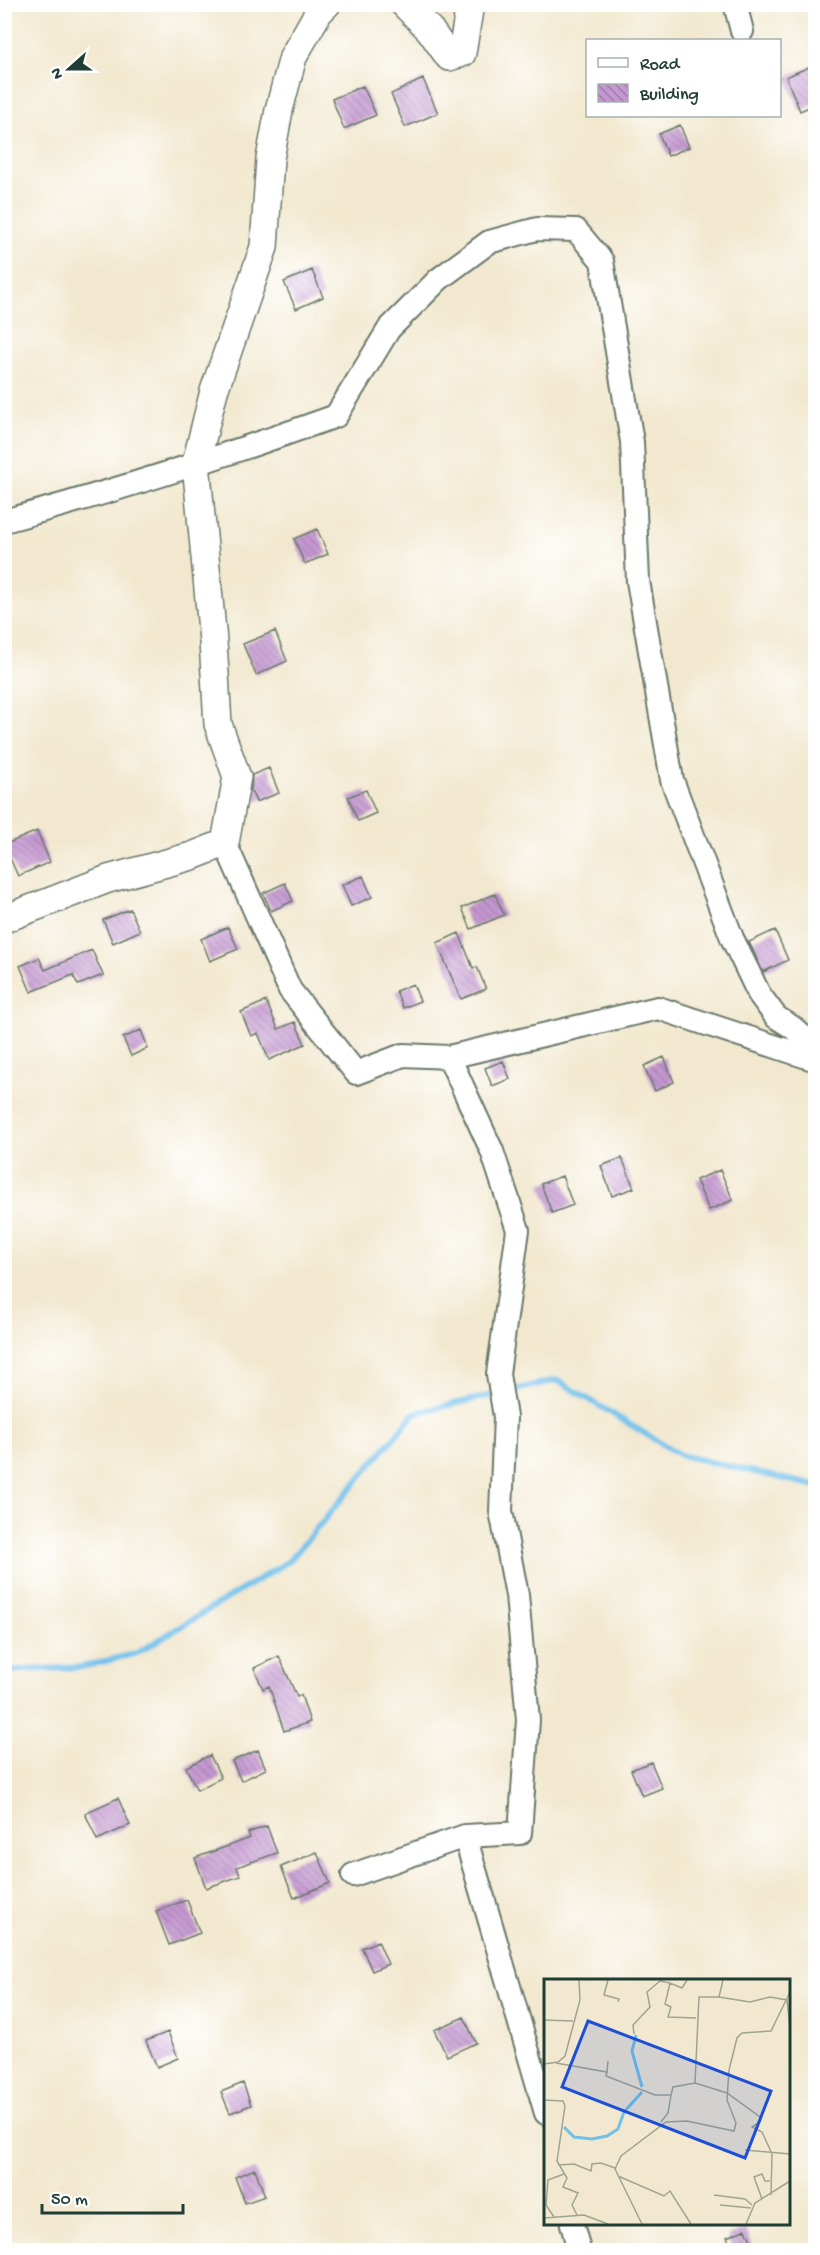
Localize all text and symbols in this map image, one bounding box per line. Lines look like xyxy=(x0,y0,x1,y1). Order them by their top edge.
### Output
north arrow xyxy=(39,39,99,99)
legend xyxy=(586,39,781,117)
text: Road xyxy=(640,55,681,76)
text: N xyxy=(47,64,69,81)
text: Building xyxy=(639,85,699,106)
inset map xyxy=(544,1979,790,2225)
scale bar xyxy=(42,2177,183,2215)
text: 50 m xyxy=(51,2190,88,2211)

